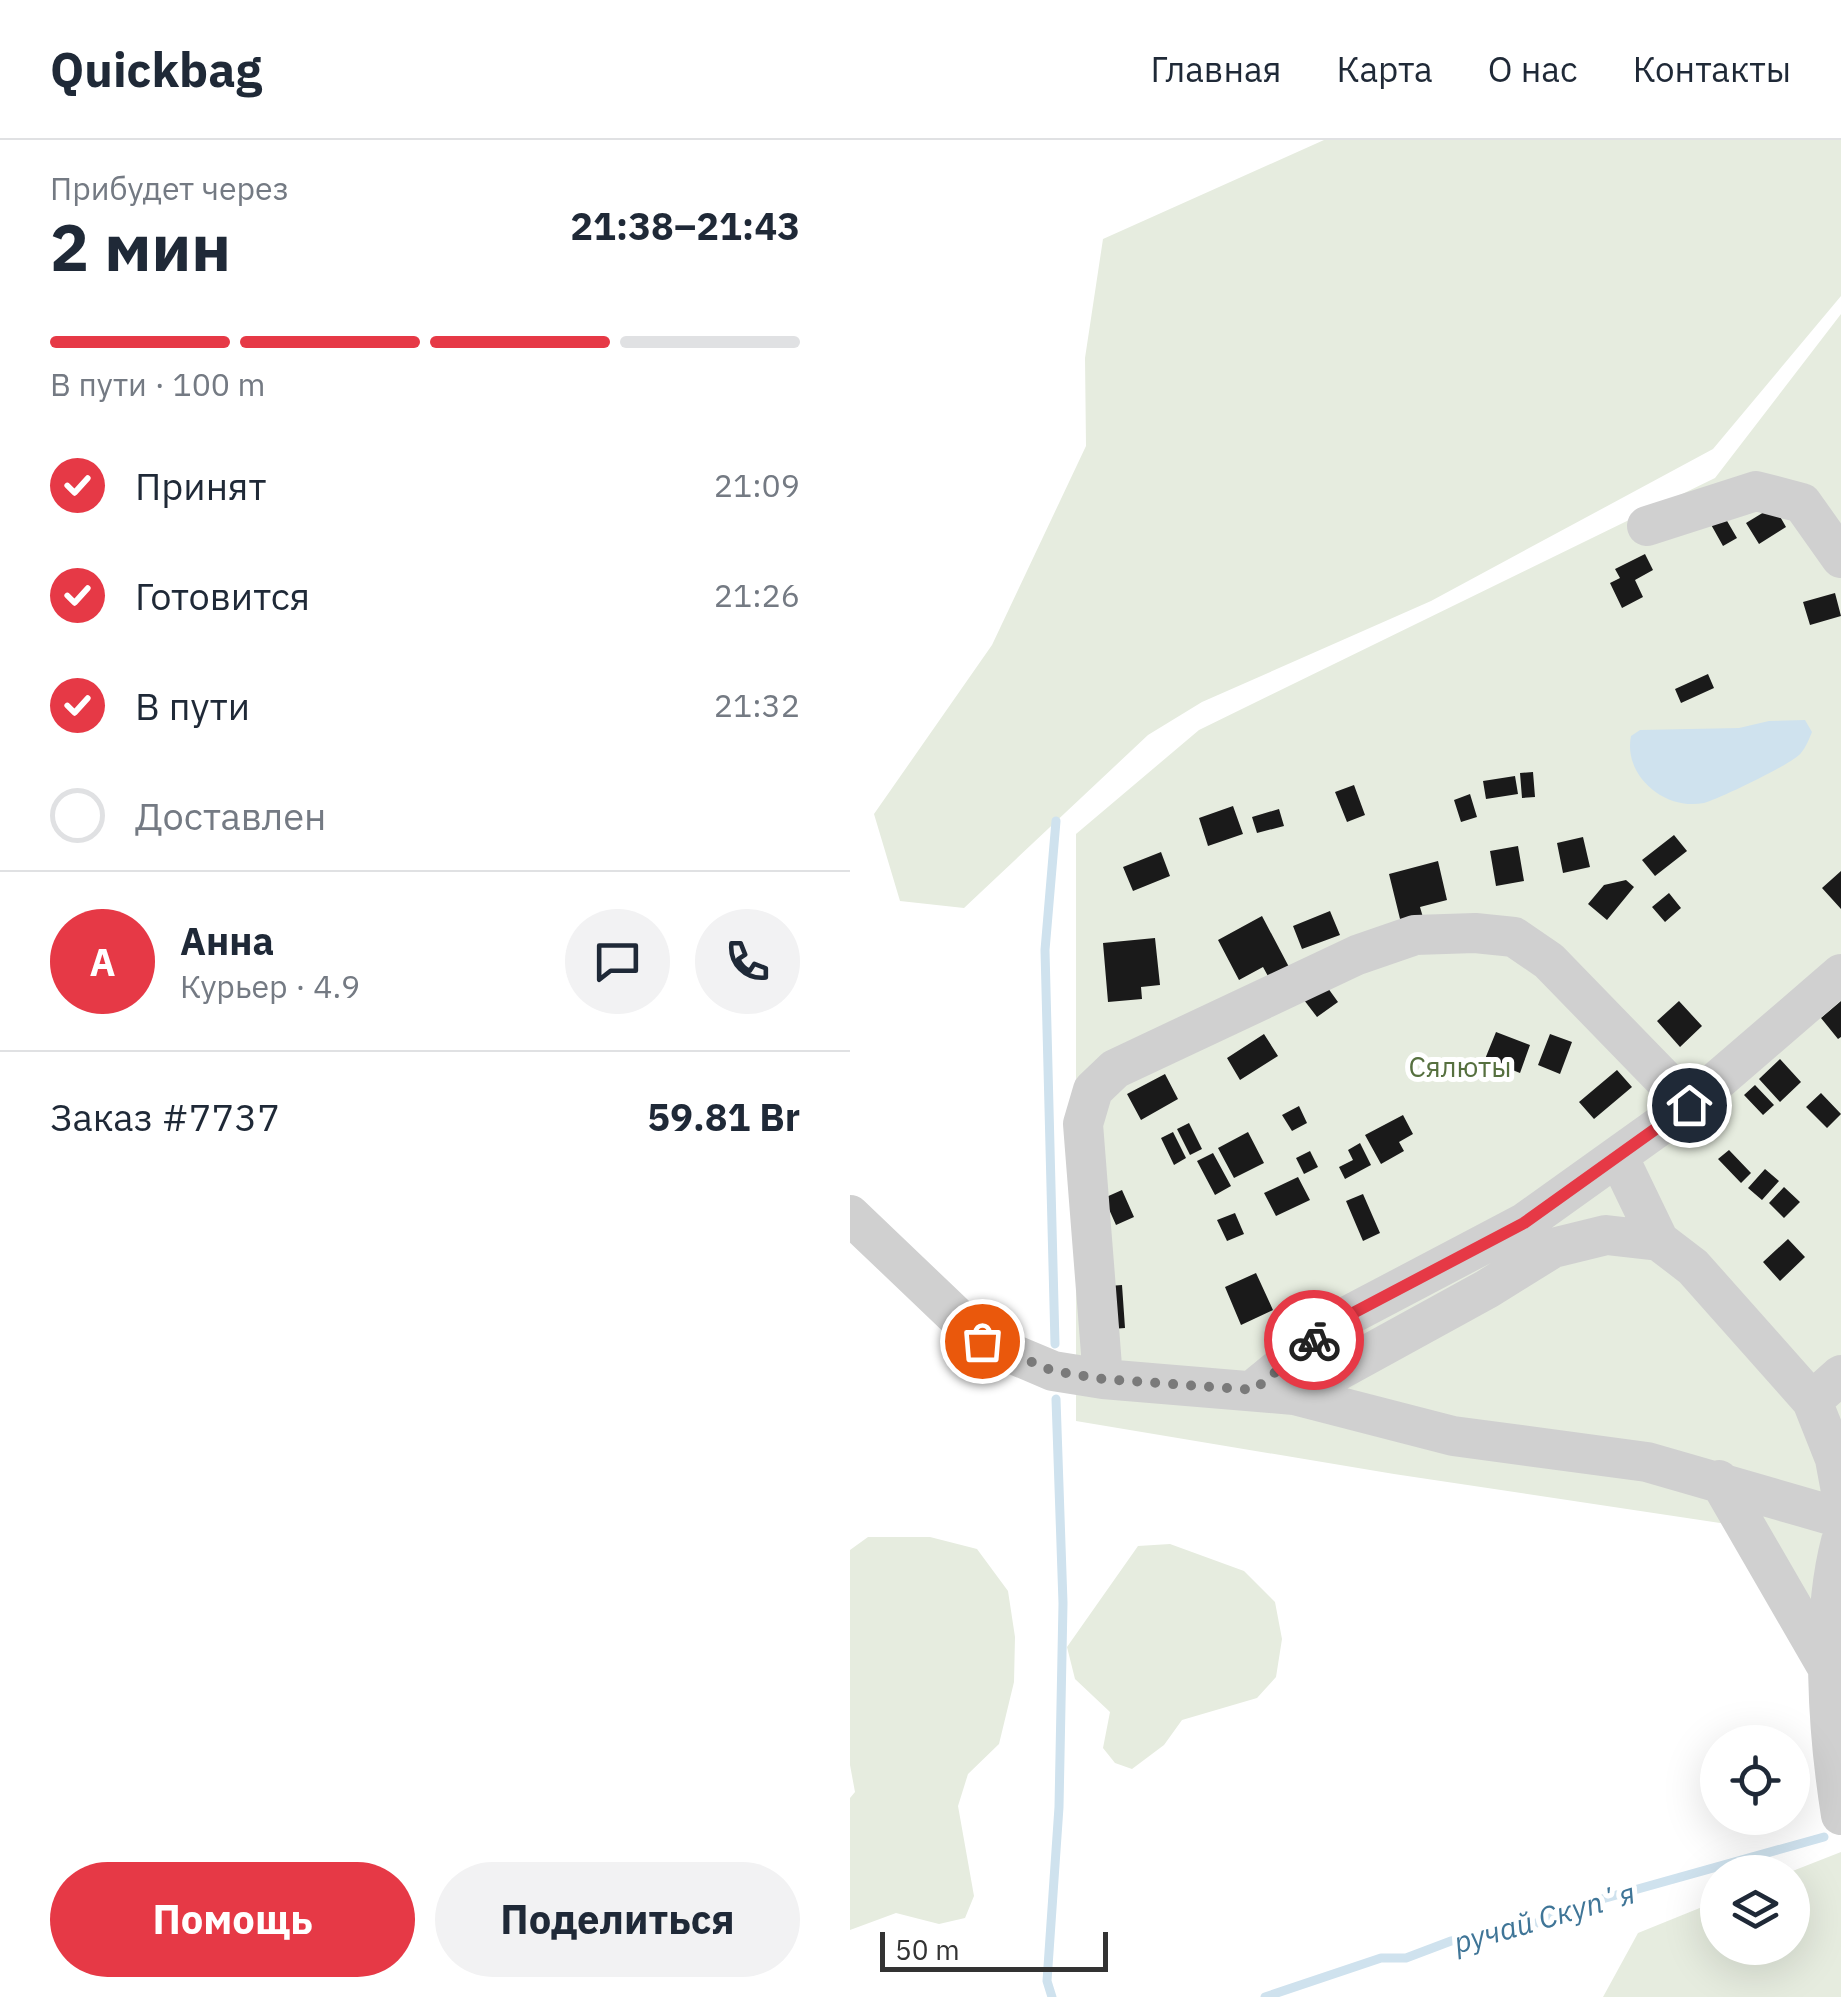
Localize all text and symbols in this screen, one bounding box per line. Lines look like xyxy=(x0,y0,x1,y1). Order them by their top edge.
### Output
text: Quickbag xyxy=(50,38,262,100)
text: Главная xyxy=(1151,46,1281,92)
text: Карта xyxy=(1336,46,1433,92)
text: О нас xyxy=(1488,46,1578,92)
text: Контакты xyxy=(1633,46,1791,92)
text: Прибудет через xyxy=(50,167,289,209)
text: 21:38–21:43 xyxy=(570,201,800,250)
text: 2 мин xyxy=(50,204,231,289)
text: В пути · 100 m xyxy=(50,363,266,405)
icon: check xyxy=(50,458,105,513)
text: Принят xyxy=(135,461,266,510)
text: 21:09 xyxy=(714,464,800,506)
icon: check xyxy=(50,568,105,623)
text: Готовится xyxy=(135,571,310,620)
text: 21:26 xyxy=(714,574,800,616)
icon: check xyxy=(50,678,105,733)
text: В пути xyxy=(135,681,250,730)
text: 21:32 xyxy=(714,684,800,726)
text: Доставлен xyxy=(135,791,326,840)
button: chat xyxy=(565,909,670,1014)
button: phone xyxy=(695,909,800,1014)
text: Анна xyxy=(180,916,274,965)
text: А xyxy=(89,937,116,986)
text: Курьер · 4.9 xyxy=(180,965,360,1007)
park label: Сялюты xyxy=(1408,1048,1512,1085)
pin xyxy=(1647,1063,1732,1148)
icon: home xyxy=(1662,1078,1717,1133)
text: Заказ #7737 xyxy=(50,1092,280,1141)
text: 59.81 Br xyxy=(647,1092,800,1141)
courier xyxy=(1264,1290,1364,1390)
pin xyxy=(940,1299,1025,1384)
icon: bike xyxy=(1287,1313,1342,1368)
icon: bag xyxy=(955,1314,1010,1369)
map controls xyxy=(1700,1725,1810,1965)
button: locate xyxy=(1700,1725,1810,1835)
button: layers xyxy=(1700,1855,1810,1965)
button: Помощь xyxy=(50,1862,415,1977)
button: Поделиться xyxy=(435,1862,800,1977)
water label: ручай Скупʼя xyxy=(1448,1872,1639,1962)
scale bar xyxy=(880,1927,1108,1972)
text: 50 m xyxy=(895,1931,960,1968)

